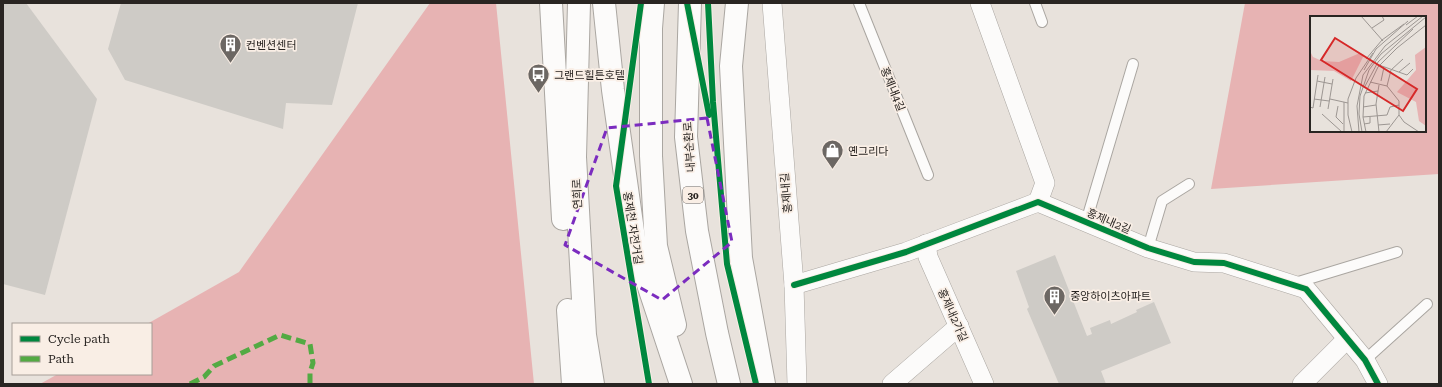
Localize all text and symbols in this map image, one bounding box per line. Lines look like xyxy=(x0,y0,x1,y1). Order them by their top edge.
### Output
inset map xyxy=(1310,16,1426,132)
building icon: 컨벤션센터 xyxy=(217,32,243,65)
place label: 컨벤션센터 xyxy=(246,39,297,52)
bus stop icon: 그랜드힐튼호텔 xyxy=(526,62,552,95)
street label: 홍제내4길 xyxy=(878,65,907,113)
place label: 그랜드힐튼호텔 xyxy=(554,69,625,82)
street label: 내부순환로 xyxy=(681,121,698,173)
shop icon: 옌그리다 xyxy=(820,138,846,171)
place label: 옌그리다 xyxy=(848,145,888,158)
street label: 홍제내길 xyxy=(778,172,795,214)
street label: 연희로 xyxy=(570,178,585,209)
road number: 30 xyxy=(683,187,703,203)
street label: 홍제천 자전거길 xyxy=(620,191,645,265)
street label: 홍제내2길 xyxy=(1085,206,1133,237)
building icon: 중앙하이츠아파트 xyxy=(1042,283,1068,316)
street label: 홍제내2가길 xyxy=(935,287,970,344)
place label: 중앙하이츠아파트 xyxy=(1070,290,1151,303)
legend xyxy=(12,323,152,375)
text: Cycle path xyxy=(48,332,110,346)
text: Path xyxy=(48,352,74,366)

